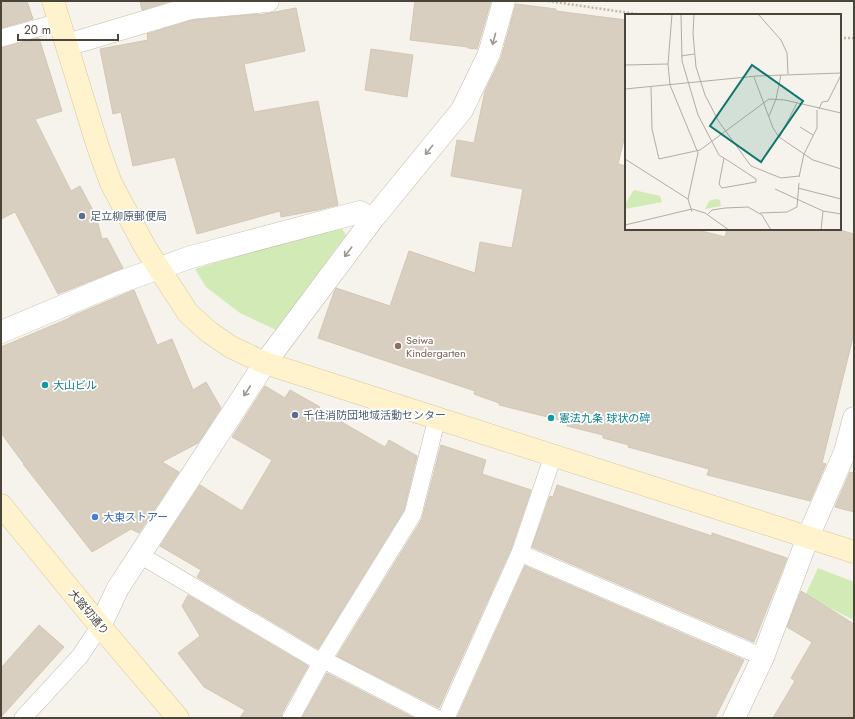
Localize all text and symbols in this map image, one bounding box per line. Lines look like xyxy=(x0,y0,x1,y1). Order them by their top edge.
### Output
inset map xyxy=(625,14,841,230)
scale bar xyxy=(18,16,118,42)
text: 20 m xyxy=(24,21,51,39)
one-way arrow xyxy=(489,32,497,45)
one-way arrow xyxy=(425,145,434,156)
place label: 足立柳原郵便局 xyxy=(90,208,167,224)
marker: 足立柳原郵便局 xyxy=(77,211,87,221)
one-way arrow xyxy=(344,246,353,257)
place label: Seiwa Kindergarten xyxy=(406,332,466,361)
marker: Seiwa Kindergarten xyxy=(393,341,403,351)
place label: 大山ビル xyxy=(53,377,97,393)
marker: 大山ビル xyxy=(40,380,50,390)
one-way arrow xyxy=(243,385,251,396)
place label: 千住消防団地域活動センター xyxy=(303,407,446,423)
marker: 千住消防団地域活動センター xyxy=(290,410,300,420)
place label: 憲法九条 球状の碑 xyxy=(559,410,650,426)
marker: 憲法九条 球状の碑 xyxy=(546,413,556,423)
place label: 大東ストアー xyxy=(103,509,168,525)
marker: 大東ストアー xyxy=(90,512,100,522)
street label: 大踏切通り xyxy=(65,586,113,638)

